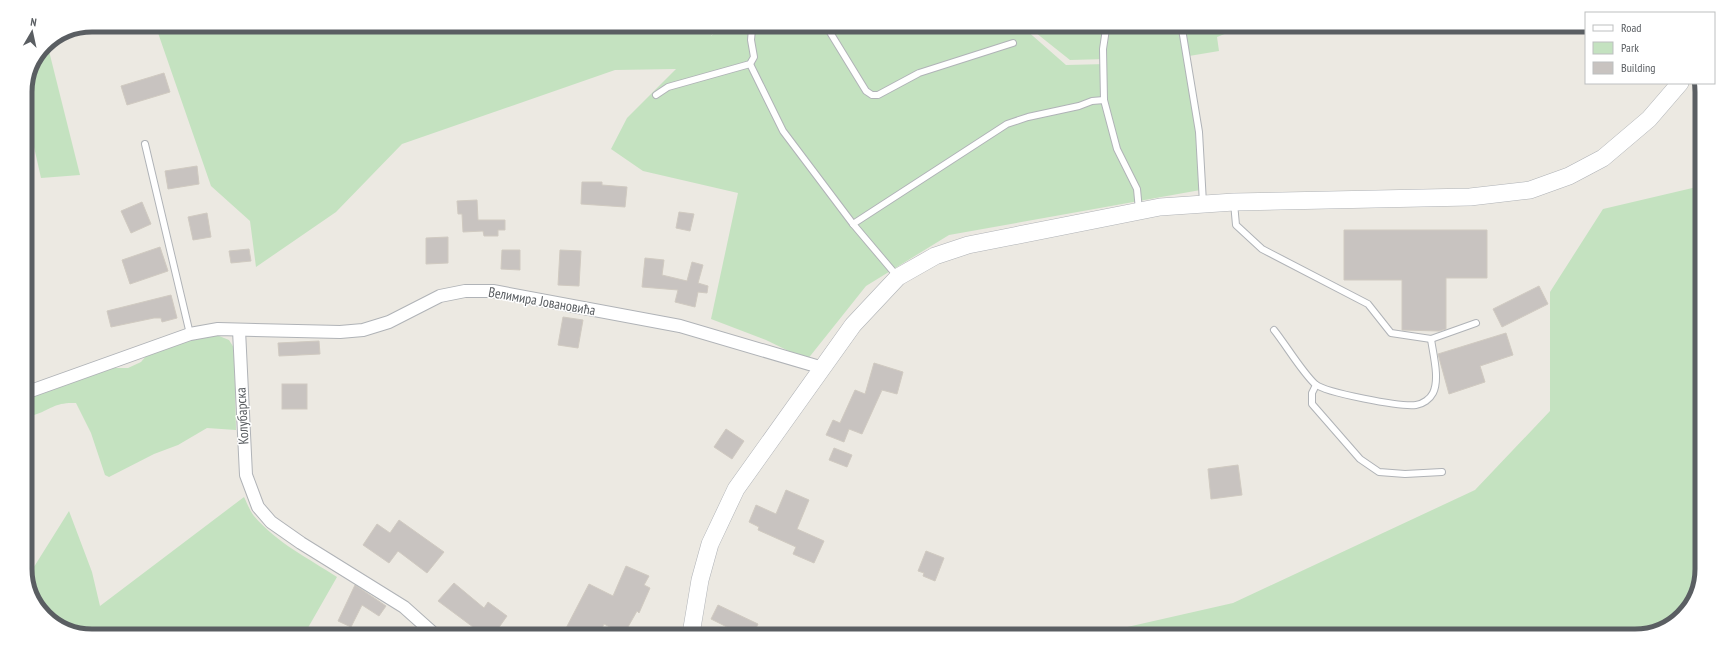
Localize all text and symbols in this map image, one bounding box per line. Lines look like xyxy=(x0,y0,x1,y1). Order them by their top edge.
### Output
north arrow xyxy=(12,12,52,52)
legend xyxy=(1585,12,1715,84)
text: N xyxy=(30,15,38,30)
text: Road xyxy=(1621,20,1641,35)
text: Park xyxy=(1621,40,1639,55)
text: Building xyxy=(1621,60,1656,75)
street label: Велимира Јовановића xyxy=(487,283,597,319)
street label: Колубарска xyxy=(232,387,252,445)

